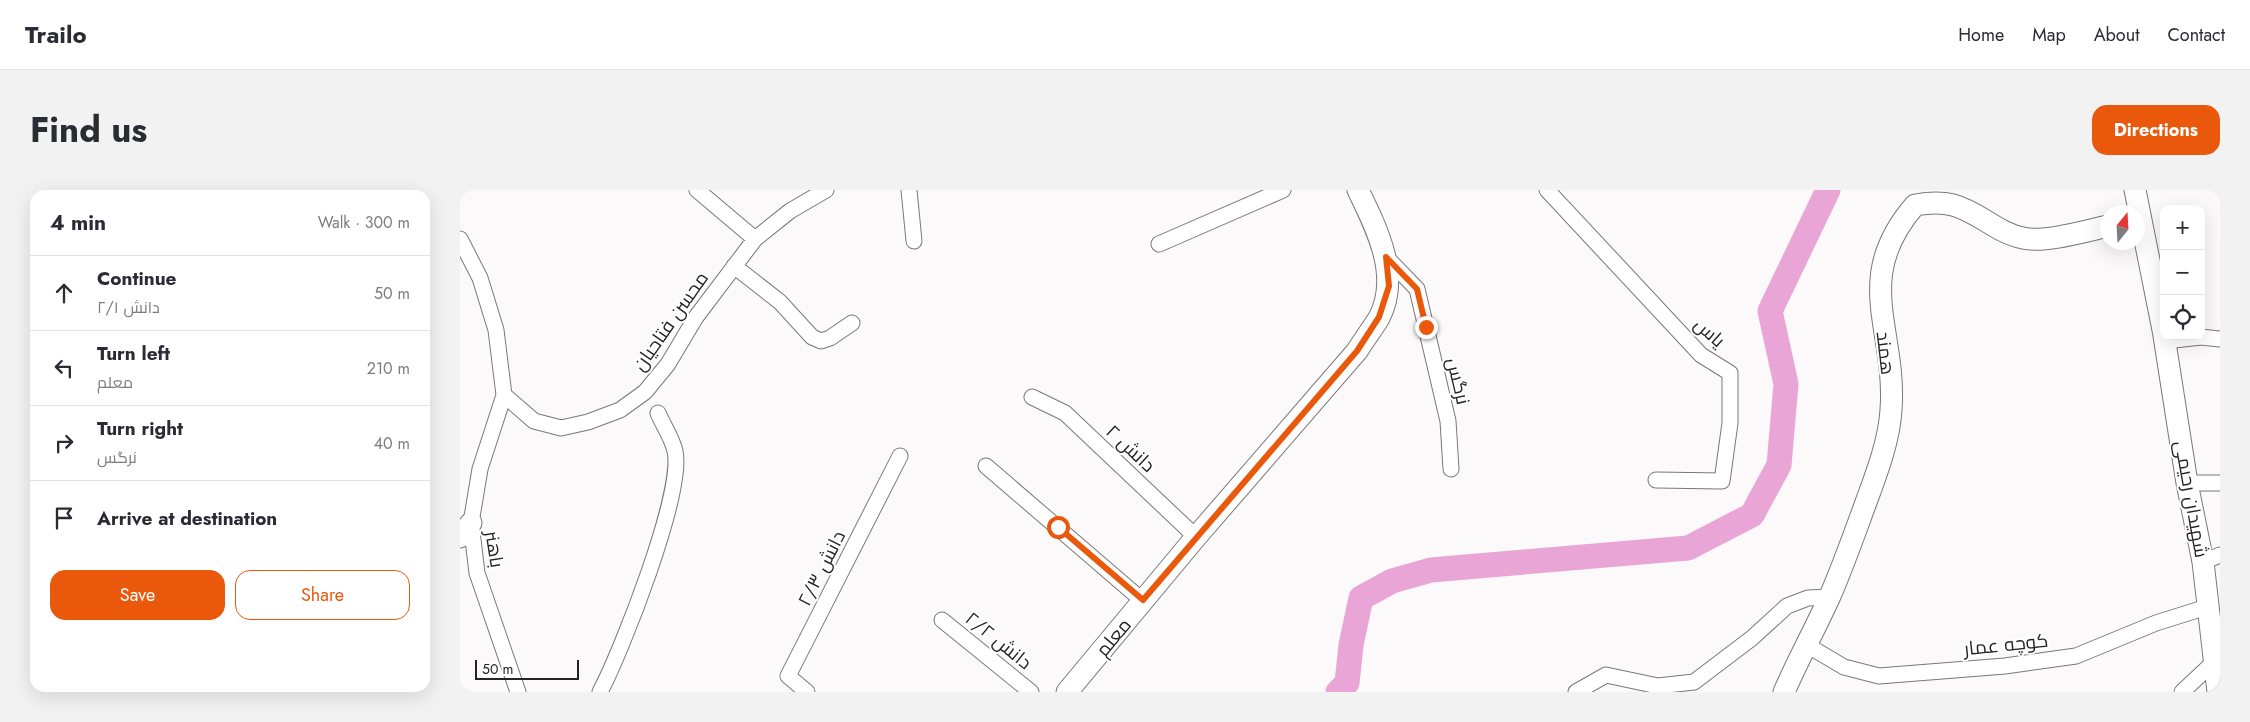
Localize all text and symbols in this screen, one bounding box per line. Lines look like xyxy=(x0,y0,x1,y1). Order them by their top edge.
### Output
text: Trailo xyxy=(25,17,87,52)
text: Home xyxy=(1958,22,2004,48)
text: Map xyxy=(2032,22,2066,48)
text: About xyxy=(2094,22,2139,48)
text: Contact xyxy=(2167,22,2225,48)
text: Find us xyxy=(30,105,147,155)
button: Directions xyxy=(2092,105,2220,155)
north arrow xyxy=(2100,205,2145,250)
map controls xyxy=(2160,205,2205,340)
button: + xyxy=(2160,205,2205,250)
text: 4 min xyxy=(50,208,106,238)
text: Walk · 300 m xyxy=(318,211,410,234)
button: − xyxy=(2160,250,2205,295)
text: Continue xyxy=(97,265,176,292)
street label: محسن فتاحیان xyxy=(626,266,715,376)
icon: ahead xyxy=(50,279,78,307)
text: 50 m xyxy=(374,282,410,305)
button: locate xyxy=(2160,295,2205,340)
text: دانش ۲/۱ xyxy=(97,296,160,319)
street label: یاس xyxy=(1688,311,1731,354)
route end xyxy=(1415,316,1438,339)
street label: همند xyxy=(1869,330,1902,376)
text: Turn left xyxy=(97,340,170,367)
icon: left xyxy=(50,354,78,382)
street label: نرگس xyxy=(1440,355,1477,407)
text: 210 m xyxy=(367,357,410,380)
text: معلم xyxy=(97,371,133,394)
text: Turn right xyxy=(97,415,183,442)
street label: دانش ۲ xyxy=(1100,418,1161,478)
icon: right xyxy=(50,429,78,457)
text: 40 m xyxy=(374,432,410,455)
street label: شهیدان رحیمی xyxy=(2168,439,2215,560)
text: نرگس xyxy=(97,446,137,469)
icon: arrive xyxy=(50,504,78,532)
text: Arrive at destination xyxy=(97,505,277,532)
route start xyxy=(1047,516,1070,539)
street label: دانش ۲/۳ xyxy=(791,526,852,611)
street label: باهنر xyxy=(478,528,511,570)
button: Save xyxy=(50,570,225,620)
button: Share xyxy=(235,570,410,620)
street label: دانش ۲/۲ xyxy=(960,605,1038,676)
street label: معلم xyxy=(1089,612,1137,662)
street label: کوچه عمار xyxy=(1961,627,2050,662)
scale bar xyxy=(475,657,579,680)
text: 50 m xyxy=(482,659,513,679)

